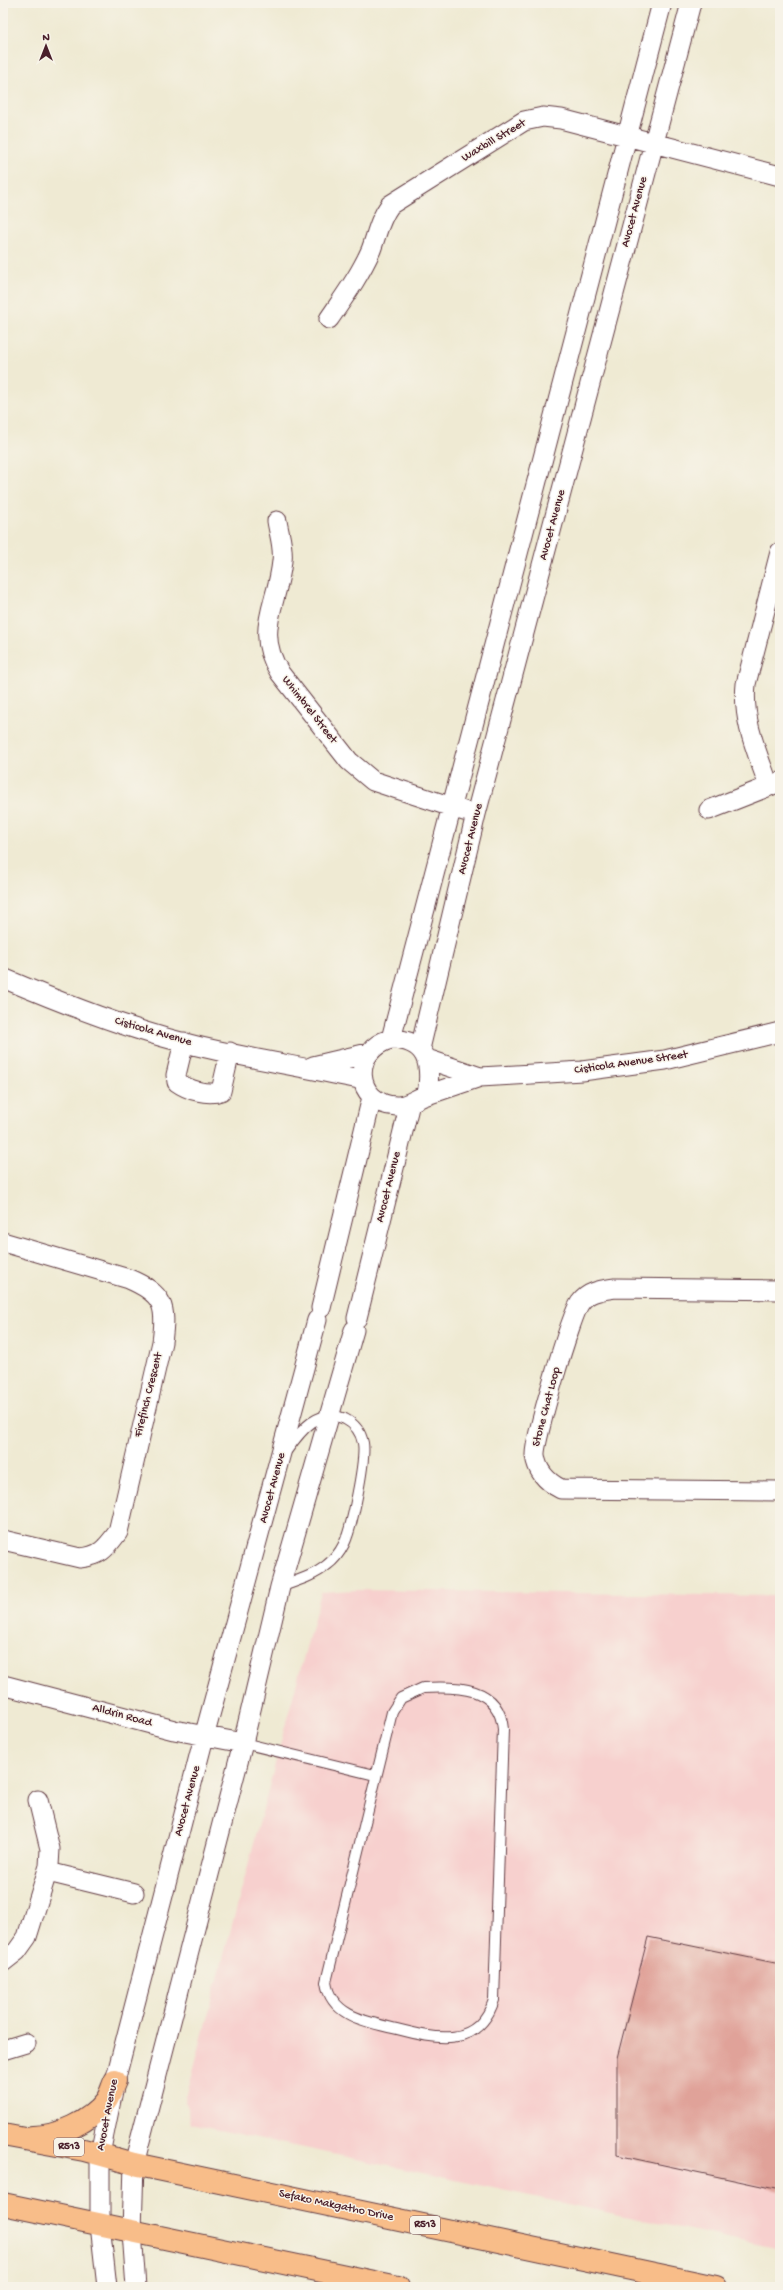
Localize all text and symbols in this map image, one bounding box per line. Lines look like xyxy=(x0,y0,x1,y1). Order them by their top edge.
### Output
north arrow xyxy=(26,26,66,66)
text: N xyxy=(42,32,50,44)
street label: Waxbill Street xyxy=(459,116,530,166)
street label: Avocet Avenue xyxy=(619,174,651,249)
street label: Avocet Avenue xyxy=(537,487,569,562)
street label: Whimbrel Street xyxy=(278,673,340,747)
street label: Avocet Avenue xyxy=(455,801,487,876)
street label: Cisticola Avenue xyxy=(113,1014,194,1050)
street label: Cisticola Avenue Street xyxy=(573,1048,690,1078)
street label: Avocet Avenue xyxy=(373,1149,405,1224)
street label: Firefinch Crescent xyxy=(131,1350,167,1440)
street label: Stone Chat Loop xyxy=(530,1366,564,1448)
street label: Avocet Avenue xyxy=(257,1450,289,1525)
street label: Alldrin Road xyxy=(91,1701,154,1731)
street label: Avocet Avenue xyxy=(172,1763,204,1838)
street label: Avocet Avenue xyxy=(94,2077,122,2152)
road number: R513 xyxy=(54,2138,84,2156)
street label: Sefako Makgatho Drive xyxy=(277,2187,395,2225)
road number: R513 xyxy=(410,2216,440,2234)

